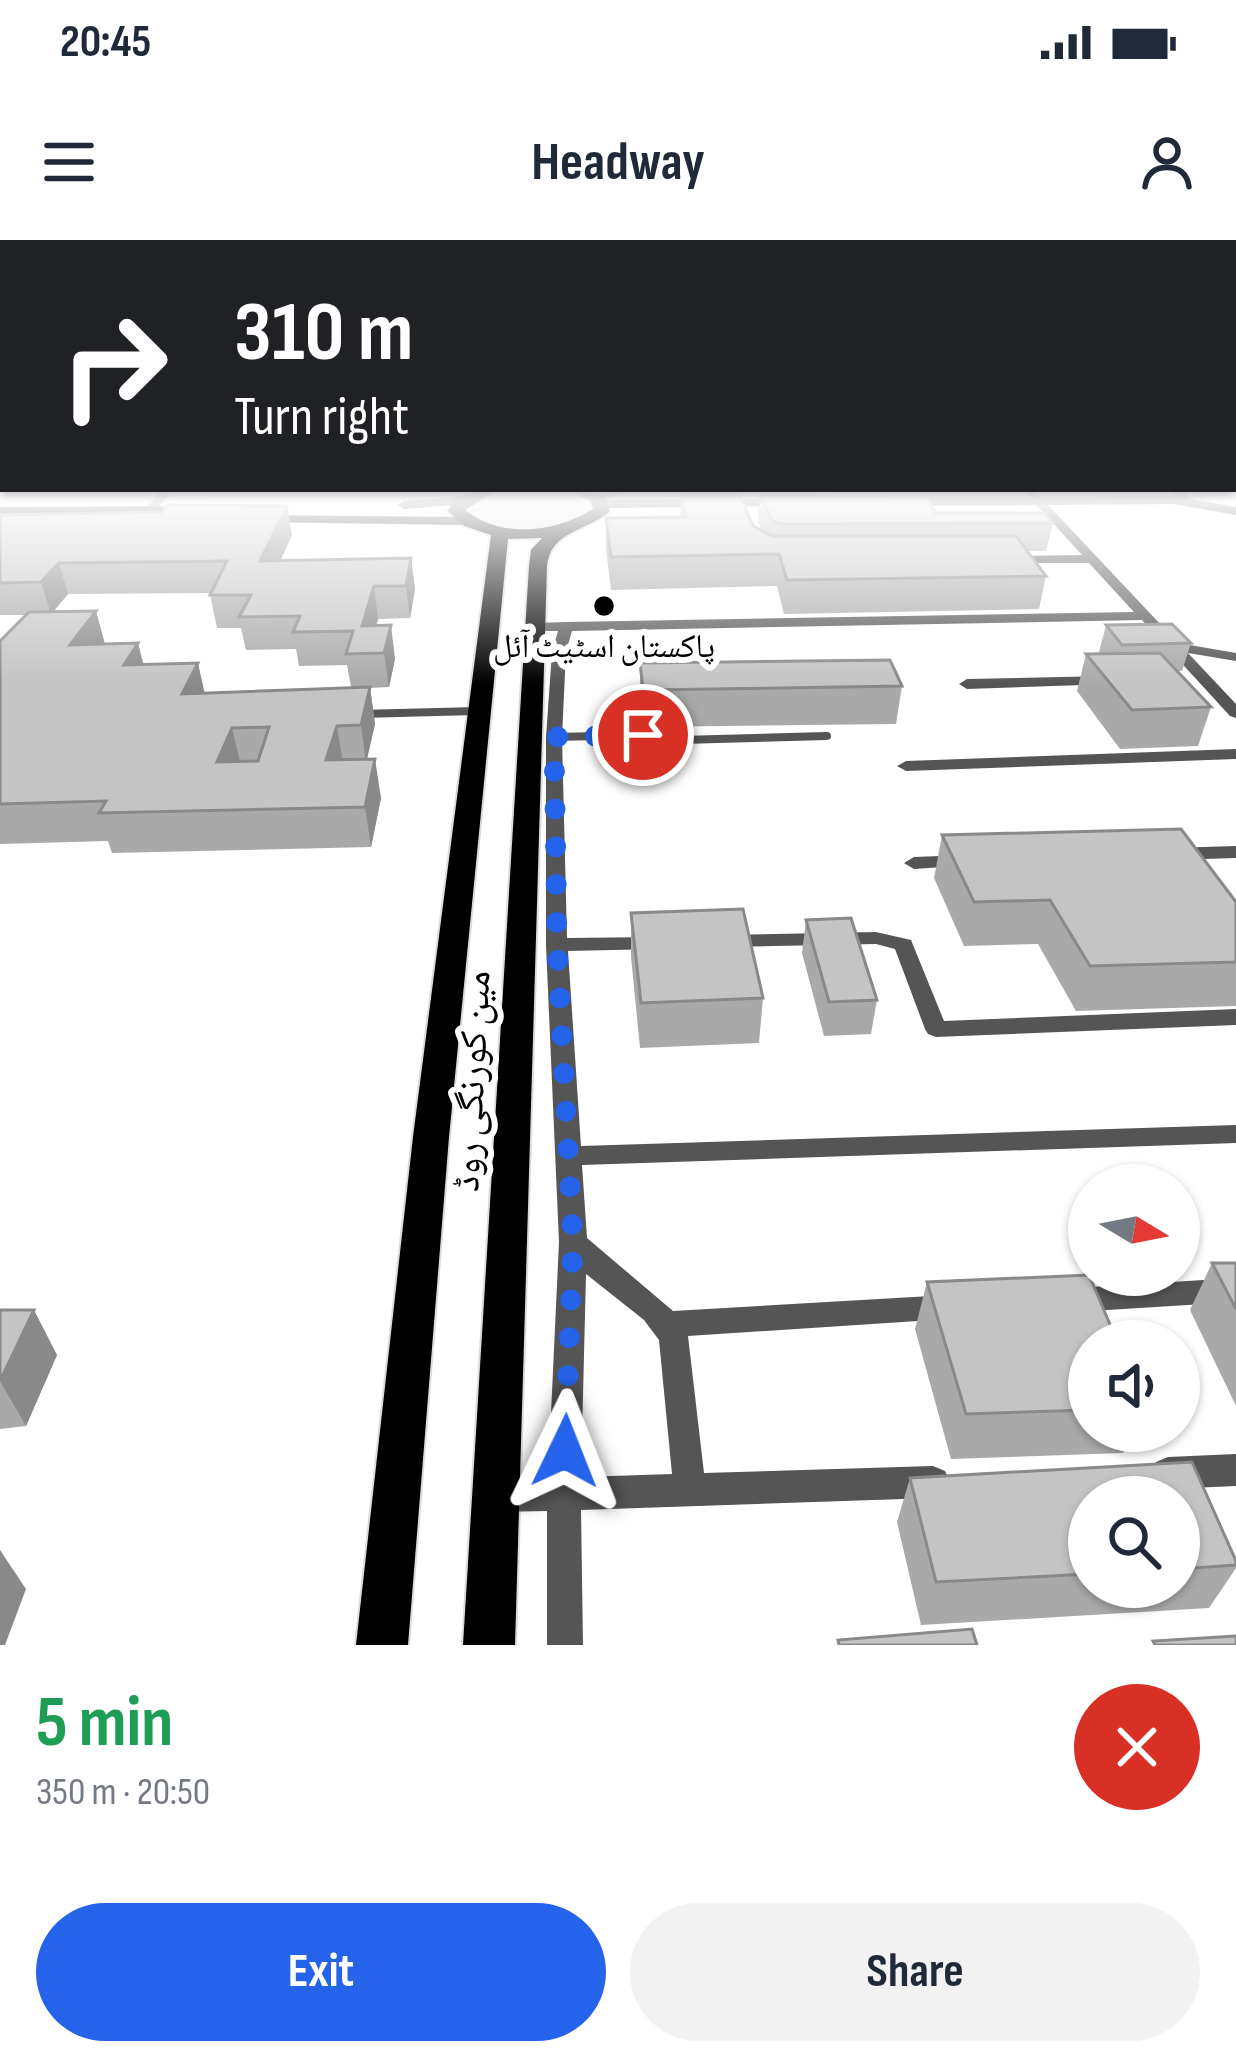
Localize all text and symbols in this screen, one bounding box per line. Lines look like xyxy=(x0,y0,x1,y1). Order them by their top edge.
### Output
text: 20:45 xyxy=(60,15,151,70)
icon: menu xyxy=(36,129,102,195)
icon: person xyxy=(1134,129,1200,195)
text: Headway xyxy=(531,130,705,195)
text: 310 m xyxy=(234,283,413,384)
icon: right xyxy=(36,288,192,444)
text: Turn right xyxy=(234,385,409,450)
marker: پاکستان اسٹیٹ آئل xyxy=(591,593,617,619)
place label: پاکستان اسٹیٹ آئل xyxy=(493,627,715,667)
pin xyxy=(592,684,694,786)
icon: arrive xyxy=(610,702,676,768)
street label: مین کورنگی روڈ xyxy=(443,969,502,1193)
north arrow xyxy=(1068,1164,1200,1296)
map controls xyxy=(1068,1164,1200,1608)
button: sound xyxy=(1068,1320,1200,1452)
position arrow xyxy=(502,1388,628,1514)
button: search xyxy=(1068,1476,1200,1608)
text: 5 min xyxy=(36,1680,173,1767)
button: close xyxy=(1074,1684,1200,1810)
text: 350 m · 20:50 xyxy=(36,1769,210,1816)
button: Exit xyxy=(36,1903,606,2041)
button: Share xyxy=(630,1903,1200,2041)

